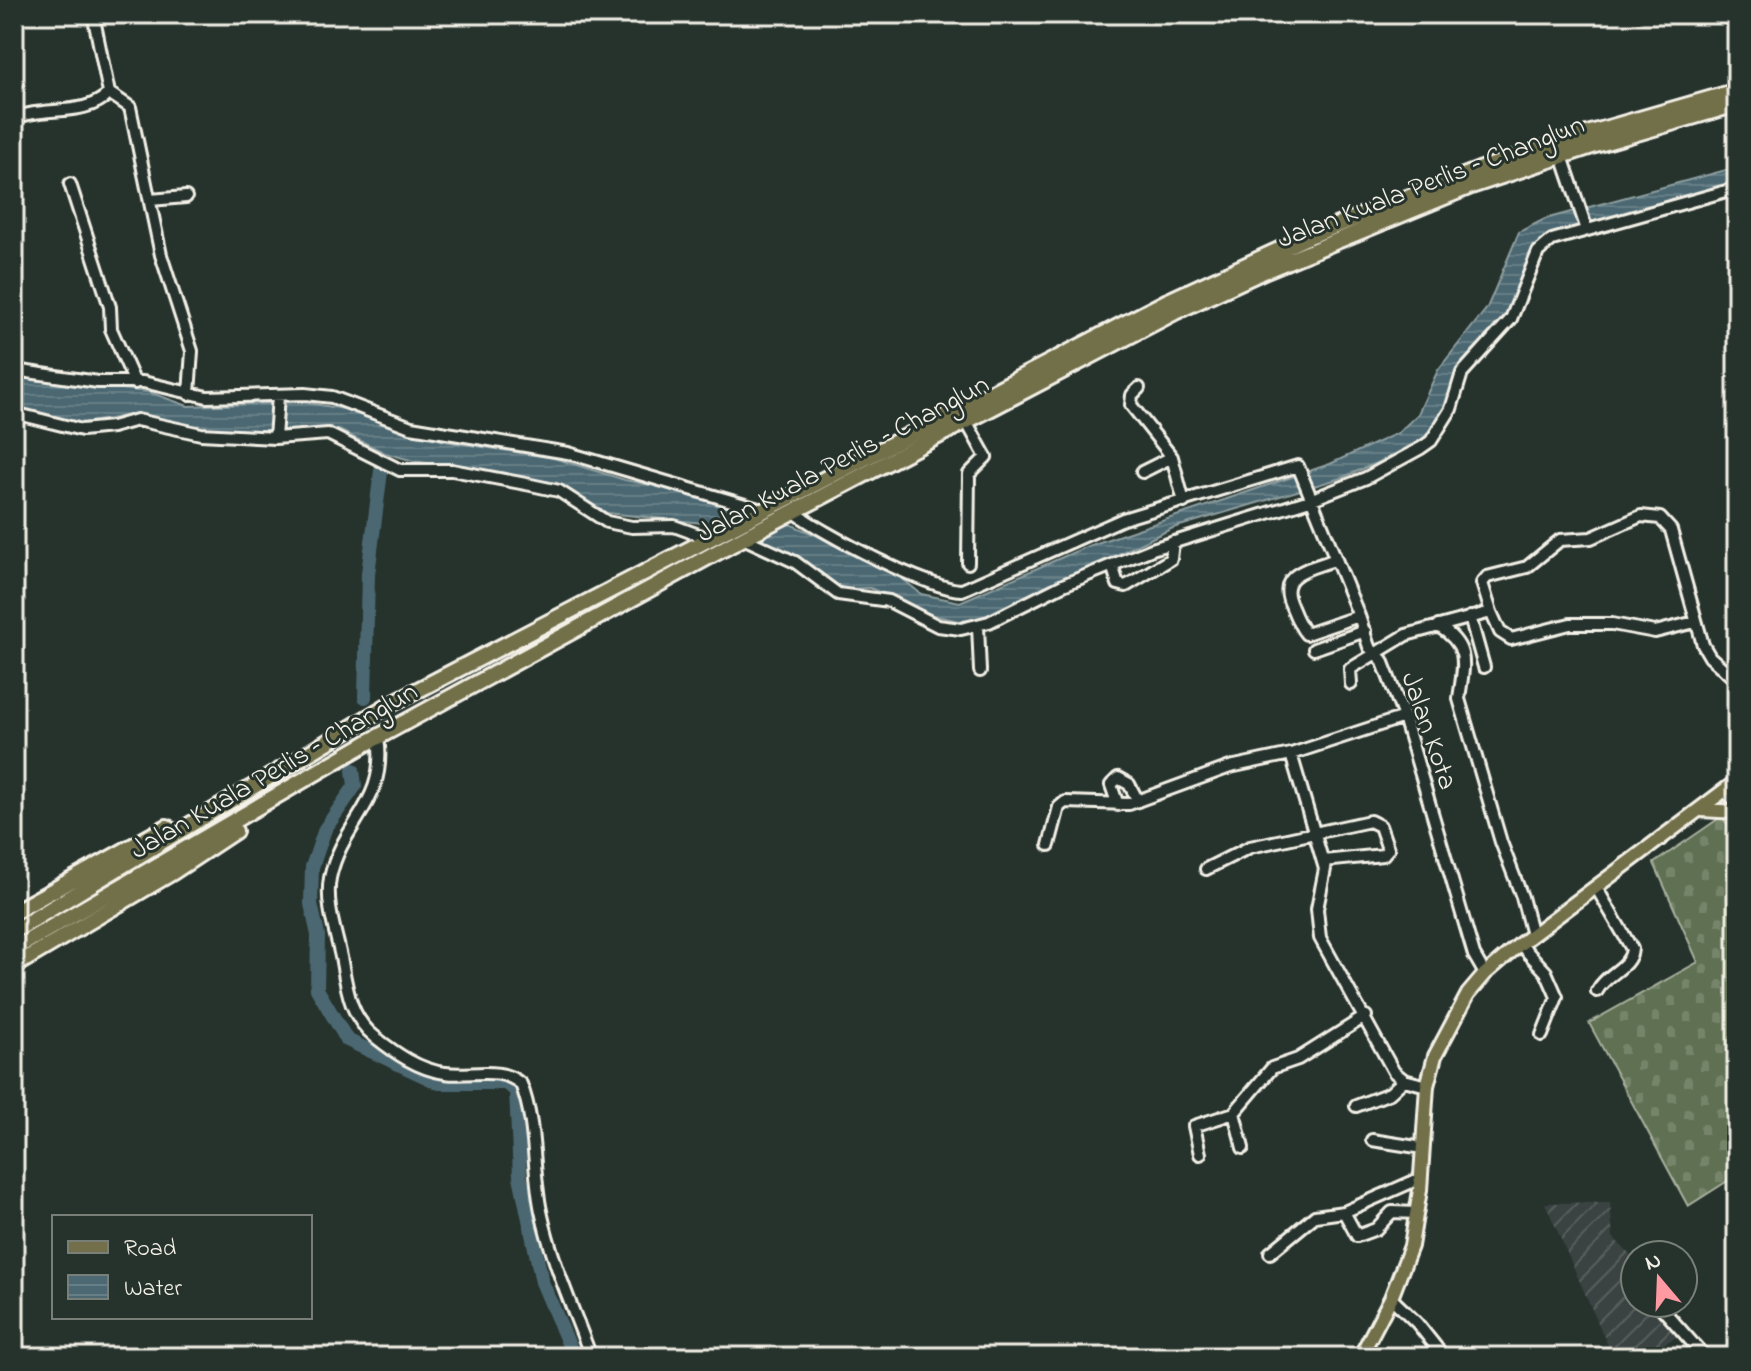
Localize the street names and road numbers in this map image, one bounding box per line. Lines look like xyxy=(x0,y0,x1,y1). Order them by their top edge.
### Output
street label: Jalan Kuala Perlis – Changlun xyxy=(1272,106,1591,261)
street label: Jalan Kuala Perlis – Changlun xyxy=(690,365,997,555)
street label: Jalan Kota xyxy=(1388,667,1467,796)
street label: Jalan Kuala Perlis – Changlun xyxy=(123,673,426,871)

